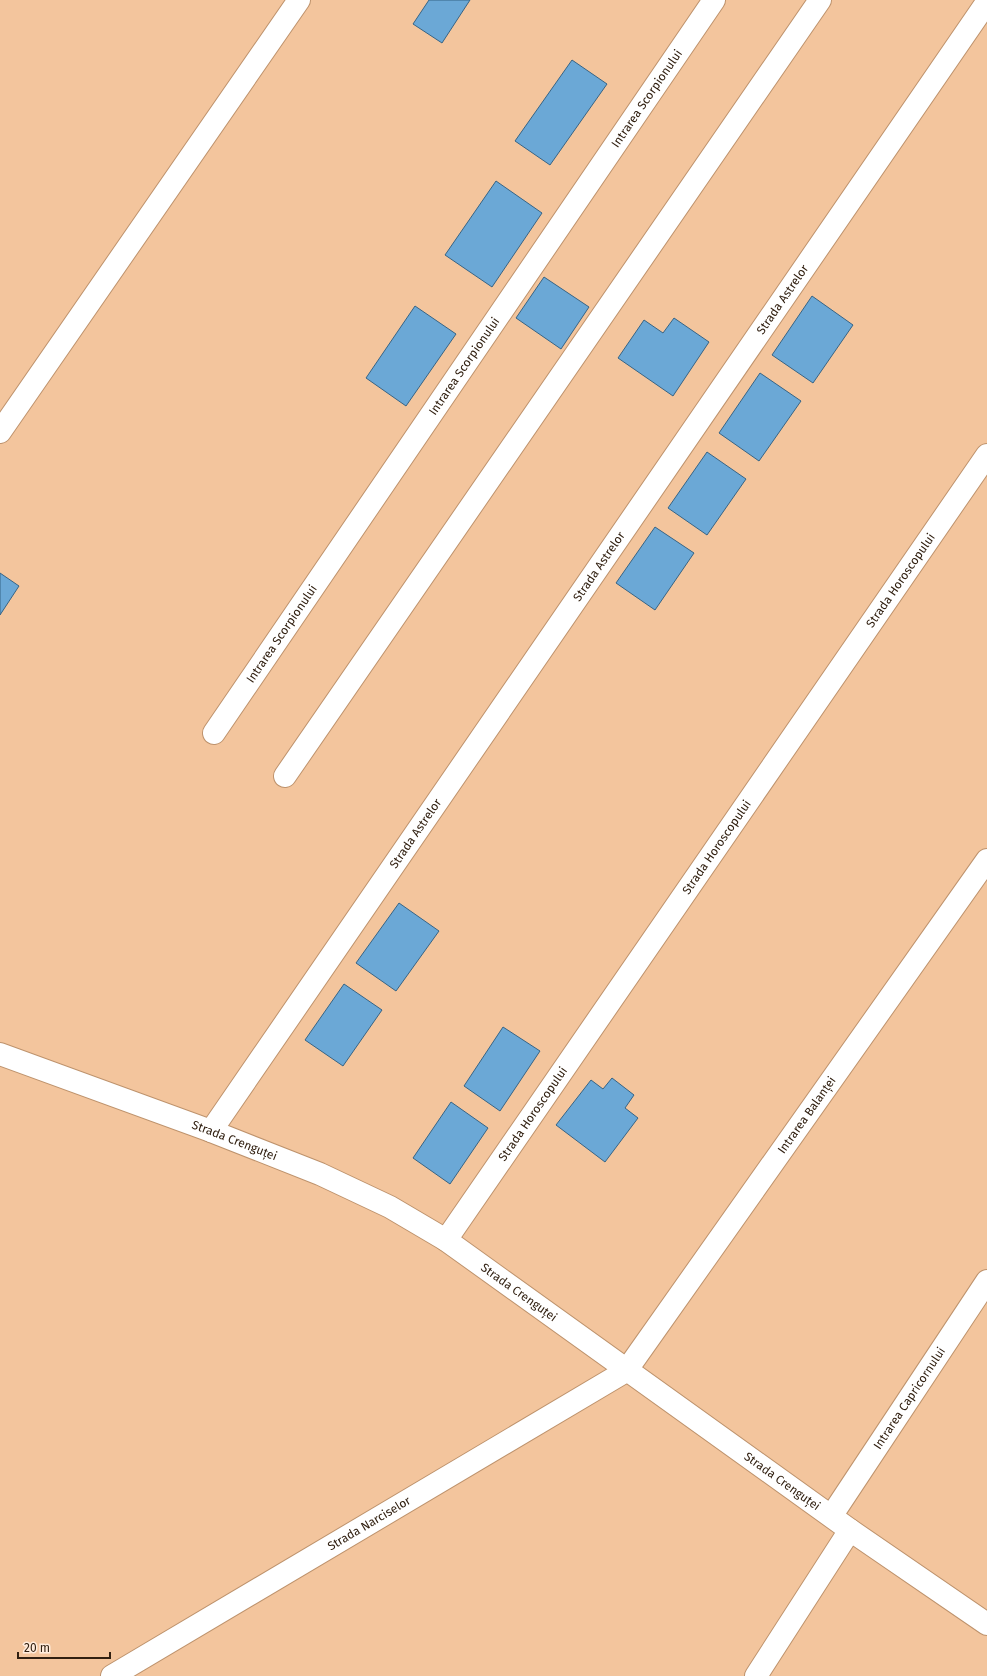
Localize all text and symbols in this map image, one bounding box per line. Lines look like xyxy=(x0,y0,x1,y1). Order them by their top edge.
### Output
street label: Intrarea Scorpionului xyxy=(609,47,685,150)
street label: Strada Astrelor xyxy=(754,262,812,337)
street label: Intrarea Scorpionului xyxy=(426,315,502,418)
street label: Strada Astrelor xyxy=(570,529,628,604)
street label: Strada Horoscopului xyxy=(863,531,938,630)
street label: Intrarea Scorpionului xyxy=(243,582,320,685)
street label: Strada Astrelor xyxy=(387,796,444,871)
street label: Strada Horoscopului xyxy=(679,797,754,897)
street label: Strada Horoscopului xyxy=(496,1064,570,1164)
street label: Intrarea Balanței xyxy=(775,1074,839,1156)
street label: Strada Crenguței xyxy=(190,1118,279,1163)
street label: Strada Crenguței xyxy=(478,1260,560,1324)
street label: Intrarea Capricornului xyxy=(870,1345,948,1452)
street label: Strada Crenguței xyxy=(741,1449,823,1513)
street label: Strada Narciselor xyxy=(325,1493,413,1553)
scale bar xyxy=(18,1634,110,1660)
text: 20 m xyxy=(24,1641,50,1655)

